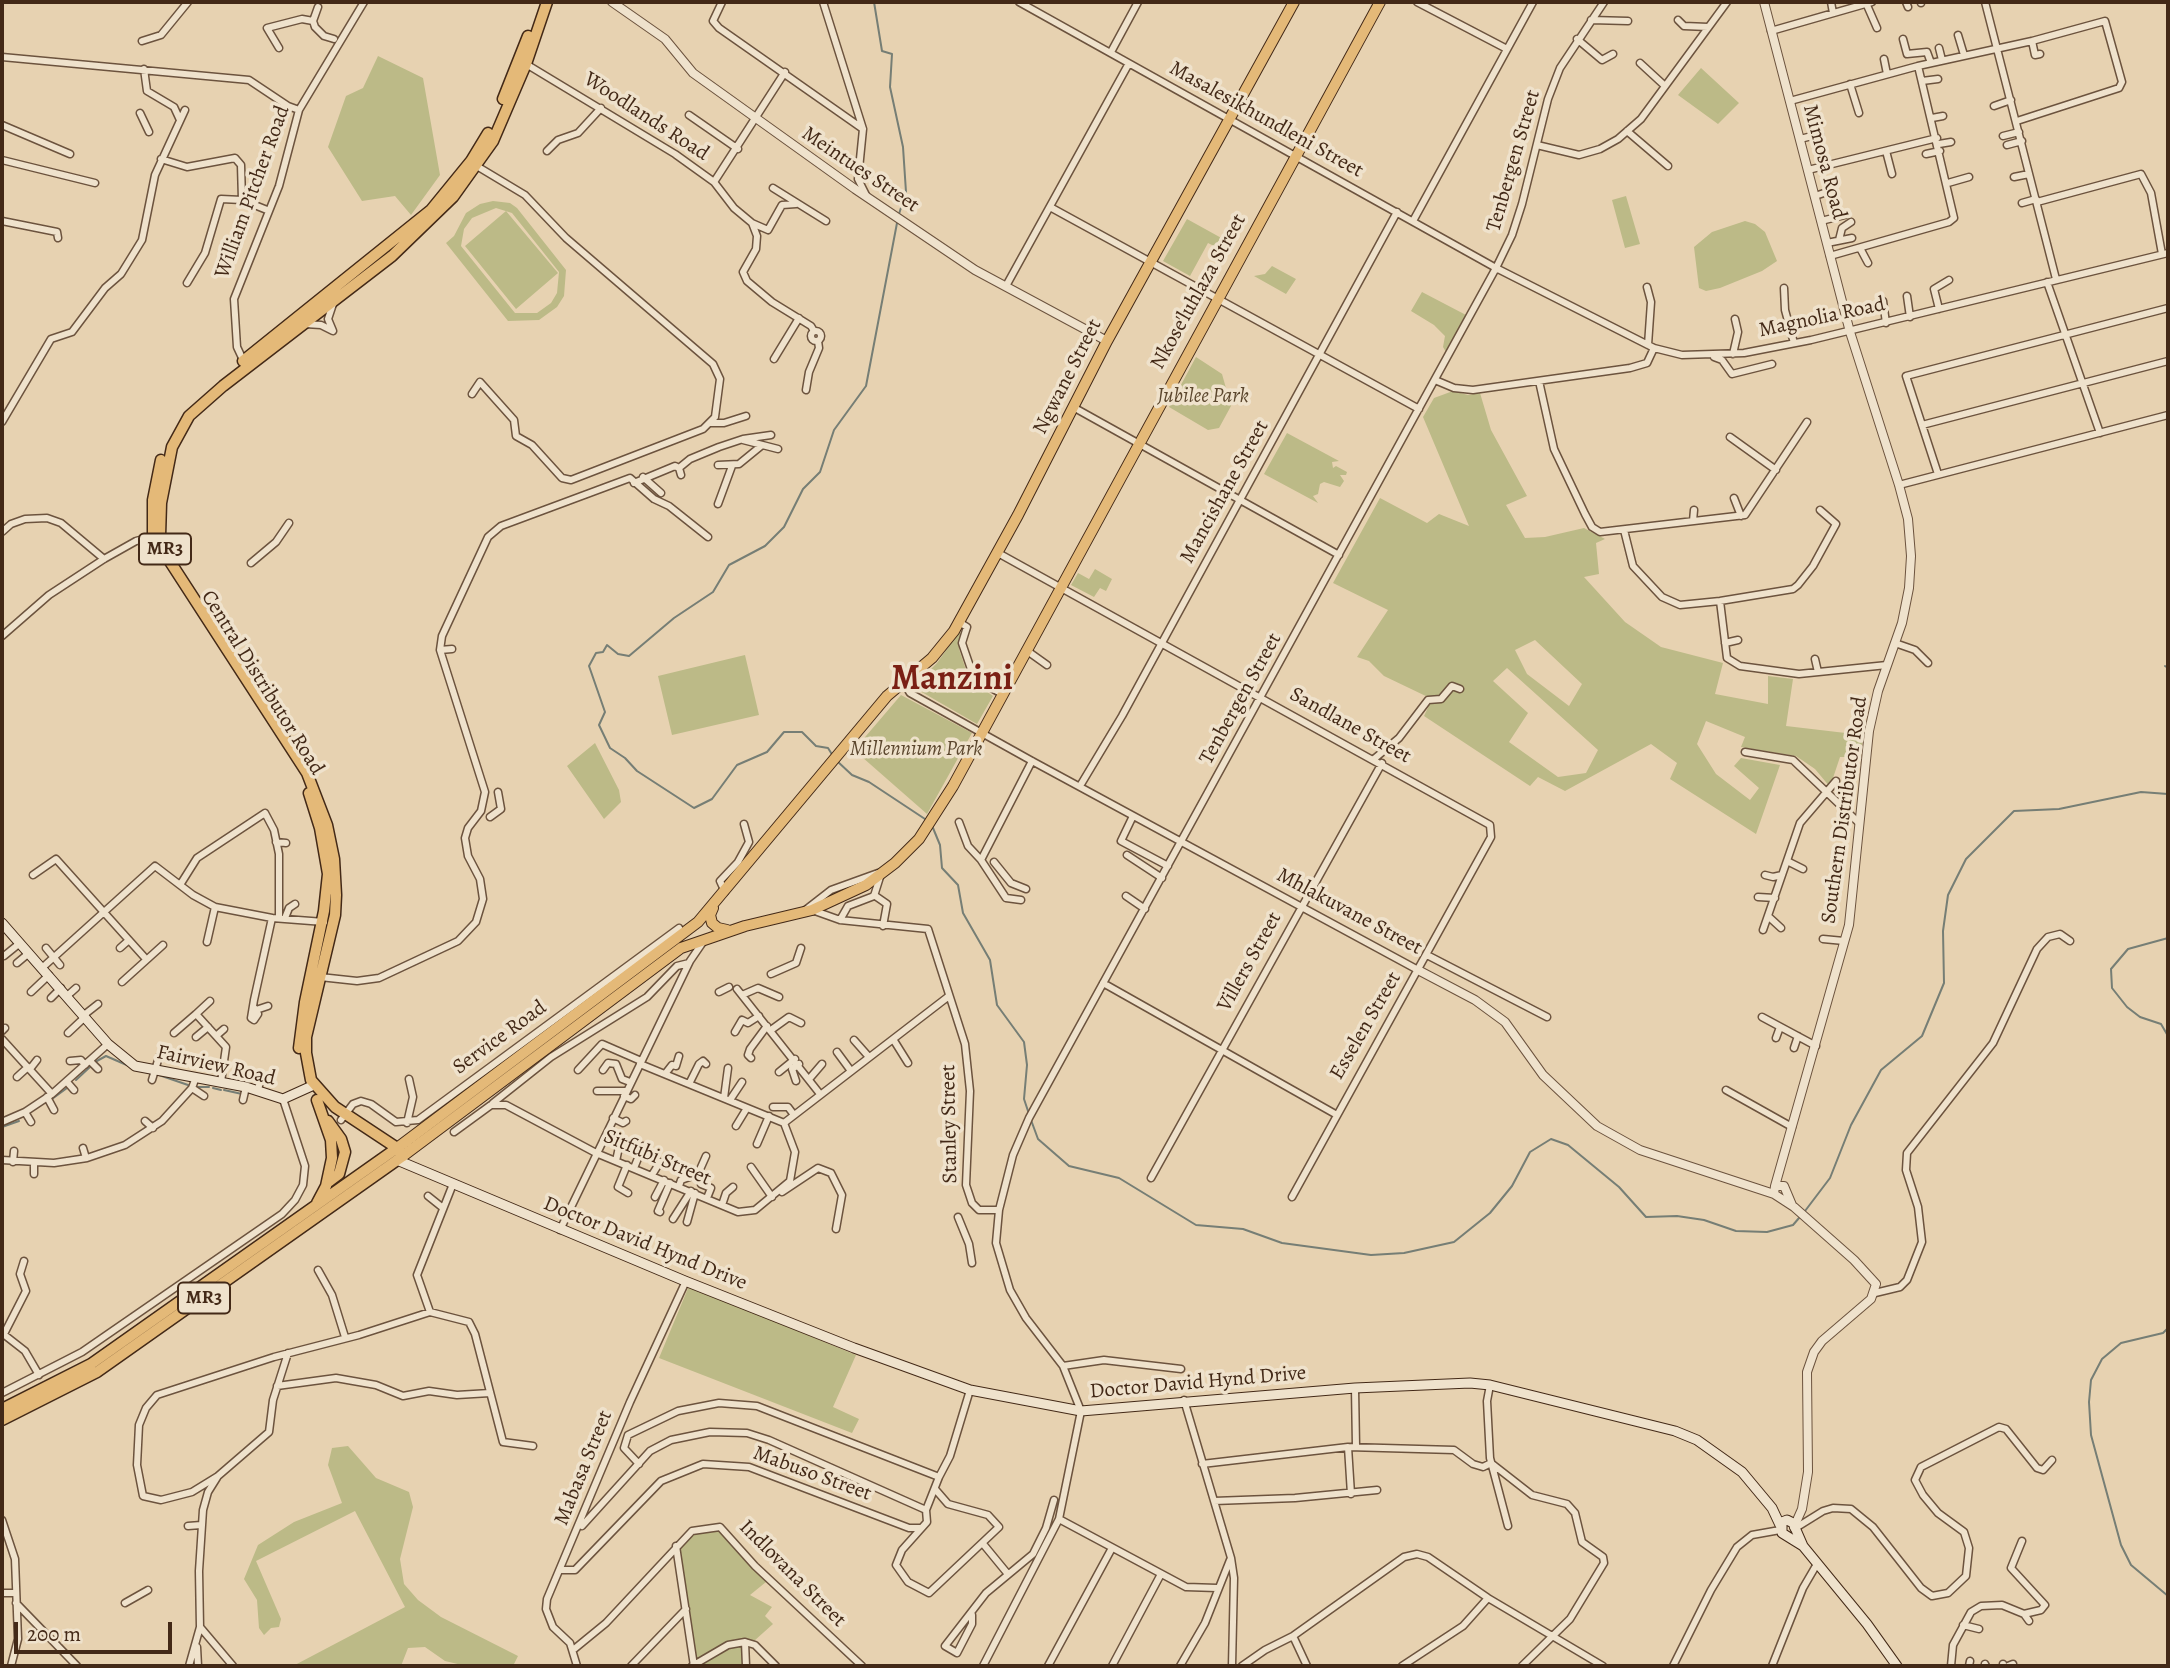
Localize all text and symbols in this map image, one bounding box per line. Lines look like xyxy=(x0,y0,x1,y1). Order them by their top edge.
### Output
street label: Masalesikhundleni Street xyxy=(1165,56,1367,184)
street label: Woodlands Road xyxy=(579,67,713,167)
street label: Tenbergen Street xyxy=(1482,87,1546,235)
street label: William Pitcher Road xyxy=(210,102,296,282)
street label: Mimosa Road xyxy=(1797,102,1851,222)
street label: Meintues Street xyxy=(797,121,923,219)
street label: Nkose'luhlaza Street xyxy=(1146,210,1252,374)
street label: Magnolia Road xyxy=(1757,292,1887,344)
street label: Ngwane Street xyxy=(1028,315,1108,439)
park label: Jubilee Park xyxy=(1157,384,1249,410)
street label: Mancishane Street xyxy=(1175,416,1275,568)
road number: MR3 xyxy=(139,534,191,564)
street label: Central Distributor Road xyxy=(195,586,329,780)
street label: Tenbergen Street xyxy=(1194,629,1288,769)
district label: Manzini xyxy=(891,659,1013,701)
street label: Sandlane Street xyxy=(1285,682,1415,770)
street label: Southern Distributor Road xyxy=(1817,695,1873,925)
park label: Millennium Park xyxy=(850,737,982,763)
street label: Mhlakuvane Street xyxy=(1272,863,1426,961)
street label: Villers Street xyxy=(1212,908,1288,1016)
street label: Esselen Street xyxy=(1325,968,1407,1084)
street label: Service Road xyxy=(448,996,552,1080)
street label: Fairview Road xyxy=(154,1040,278,1092)
street label: Stanley Street xyxy=(936,1064,964,1184)
street label: Sitfubi Street xyxy=(599,1124,715,1192)
street label: Doctor David Hynd Drive xyxy=(540,1192,750,1296)
road number: MR3 xyxy=(178,1282,230,1314)
street label: Doctor David Hynd Drive xyxy=(1089,1361,1307,1405)
street label: Mabasa Street xyxy=(549,1407,619,1529)
street label: Mabuso Street xyxy=(749,1441,875,1507)
street label: Indlovana Street xyxy=(733,1515,851,1633)
scale bar xyxy=(18,1608,175,1652)
text: 200 m xyxy=(27,1620,81,1648)

